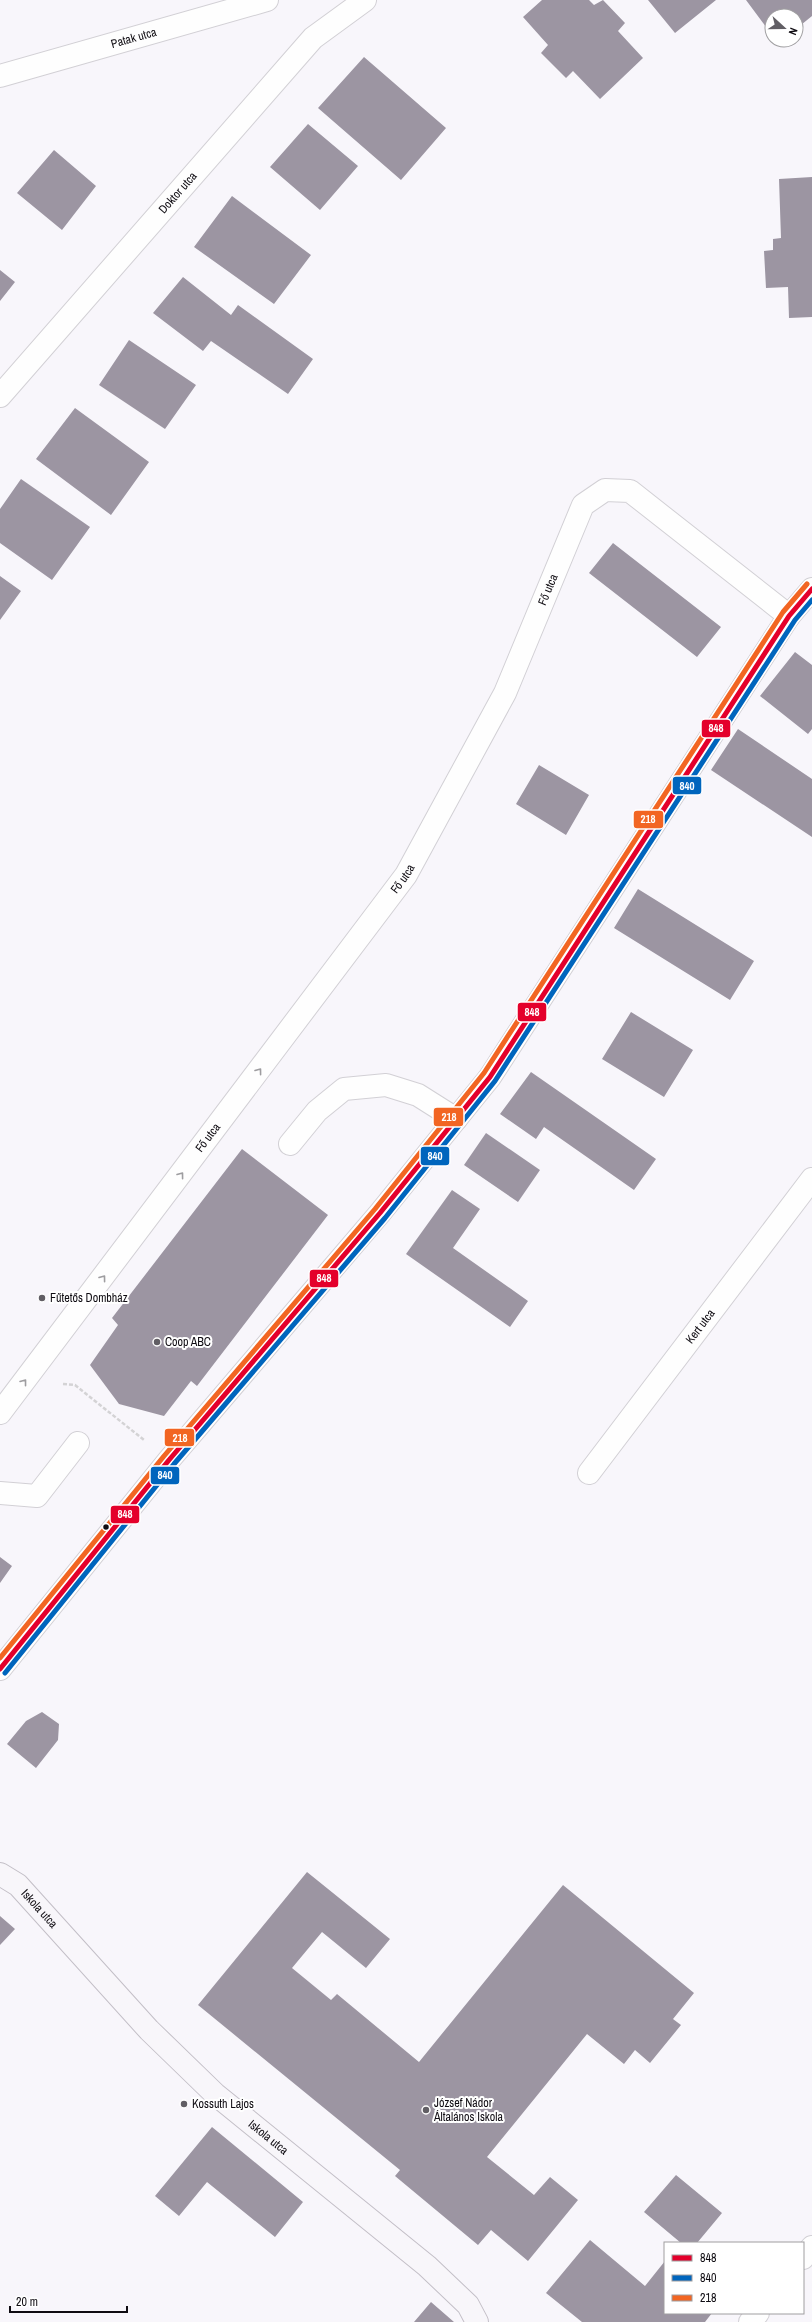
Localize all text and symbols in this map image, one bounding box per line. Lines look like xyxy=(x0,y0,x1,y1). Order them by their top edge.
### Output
north arrow xyxy=(764,8,804,48)
street label: Patak utca xyxy=(109,24,159,52)
text: N xyxy=(786,26,801,37)
street label: Doktor utca xyxy=(155,168,201,217)
street label: Fő utca xyxy=(534,571,562,608)
line badge: 848 xyxy=(701,719,731,738)
text: 848 xyxy=(708,721,724,735)
line badge: 840 xyxy=(672,776,702,795)
text: 840 xyxy=(679,779,695,793)
line badge: 218 xyxy=(633,810,664,829)
text: 218 xyxy=(640,812,656,826)
street label: Fő utca xyxy=(387,861,419,897)
line badge: 848 xyxy=(517,1002,547,1022)
text: 848 xyxy=(524,1005,540,1019)
one-way arrow xyxy=(254,1068,261,1075)
line badge: 218 xyxy=(433,1107,464,1127)
text: 218 xyxy=(441,1110,457,1124)
street label: Fő utca xyxy=(192,1119,224,1155)
line badge: 840 xyxy=(420,1146,450,1166)
text: 840 xyxy=(427,1149,443,1163)
one-way arrow xyxy=(176,1172,183,1179)
line badge: 848 xyxy=(309,1269,339,1288)
text: 848 xyxy=(316,1271,332,1285)
one-way arrow xyxy=(98,1276,105,1283)
place label: Fűtetős Dombház xyxy=(50,1290,128,1306)
marker: Fűtetős Dombház xyxy=(37,1293,47,1303)
street label: Kert utca xyxy=(682,1305,719,1347)
place label: Coop ABC xyxy=(165,1334,211,1350)
marker: Coop ABC xyxy=(152,1337,162,1347)
one-way arrow xyxy=(19,1380,26,1387)
line badge: 218 xyxy=(164,1428,195,1447)
text: 218 xyxy=(172,1431,188,1445)
line badge: 840 xyxy=(150,1466,180,1485)
text: 840 xyxy=(157,1468,173,1482)
line badge: 848 xyxy=(110,1505,140,1524)
text: 848 xyxy=(117,1507,133,1521)
unlabelled marker xyxy=(101,1522,111,1532)
street label: Iskola utca xyxy=(18,1886,61,1932)
place label: József Nádor Általános Iskola xyxy=(433,2095,503,2125)
place label: Kossuth Lajos xyxy=(192,2096,254,2112)
marker: Kossuth Lajos xyxy=(179,2099,189,2109)
marker: József Nádor Általános Iskola xyxy=(421,2105,431,2115)
street label: Iskola utca xyxy=(245,2116,292,2159)
legend xyxy=(664,2242,804,2314)
text: 848 xyxy=(700,2250,716,2266)
text: 840 xyxy=(700,2270,716,2286)
scale bar xyxy=(10,2288,127,2314)
text: 218 xyxy=(700,2290,716,2306)
text: 20 m xyxy=(16,2294,38,2310)

